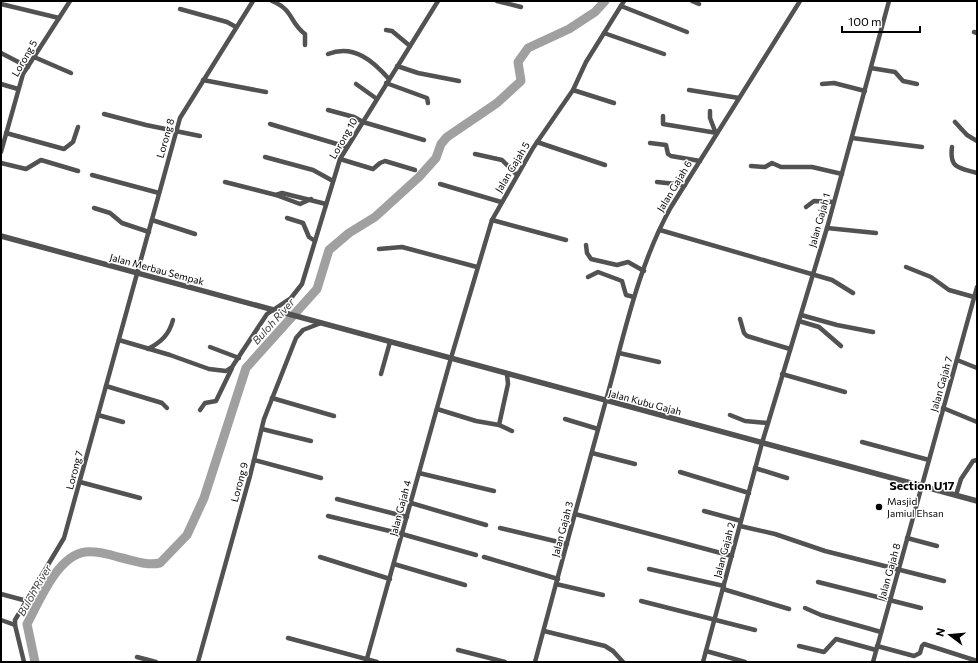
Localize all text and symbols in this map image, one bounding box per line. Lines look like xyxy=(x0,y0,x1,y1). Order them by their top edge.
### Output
scale bar xyxy=(842,8,920,34)
text: 100 m xyxy=(848,14,882,28)
street label: Lorong 5 xyxy=(9,37,39,78)
street label: Lorong 10 xyxy=(326,115,360,161)
street label: Lorong 8 xyxy=(154,117,176,159)
street label: Jalan Gajah 5 xyxy=(492,139,532,195)
street label: Jalan Gajah 6 xyxy=(654,158,694,214)
street label: Jalan Gajah 1 xyxy=(806,192,832,248)
street label: Jalan Merbau Sempak xyxy=(108,251,206,288)
water label: Buloh River xyxy=(249,295,297,347)
street label: Jalan Gajah 7 xyxy=(927,355,955,413)
street label: Jalan Kubu Gajah xyxy=(607,386,683,418)
street label: Lorong 7 xyxy=(63,449,85,491)
street label: Lorong 9 xyxy=(228,461,250,503)
district label: Section U17 xyxy=(890,478,955,492)
street label: Jalan Gajah 4 xyxy=(387,479,413,537)
place label: Masjid Jamiul Ehsan xyxy=(887,495,944,519)
street label: Jalan Gajah 3 xyxy=(549,500,575,558)
marker: Masjid Jamiul Ehsan xyxy=(874,502,884,512)
street label: Jalan Gajah 2 xyxy=(711,520,737,579)
street label: Jalan Gajah 8 xyxy=(875,542,903,600)
water label: Buloh River xyxy=(14,562,54,618)
north arrow xyxy=(930,615,970,655)
text: N xyxy=(933,626,947,638)

